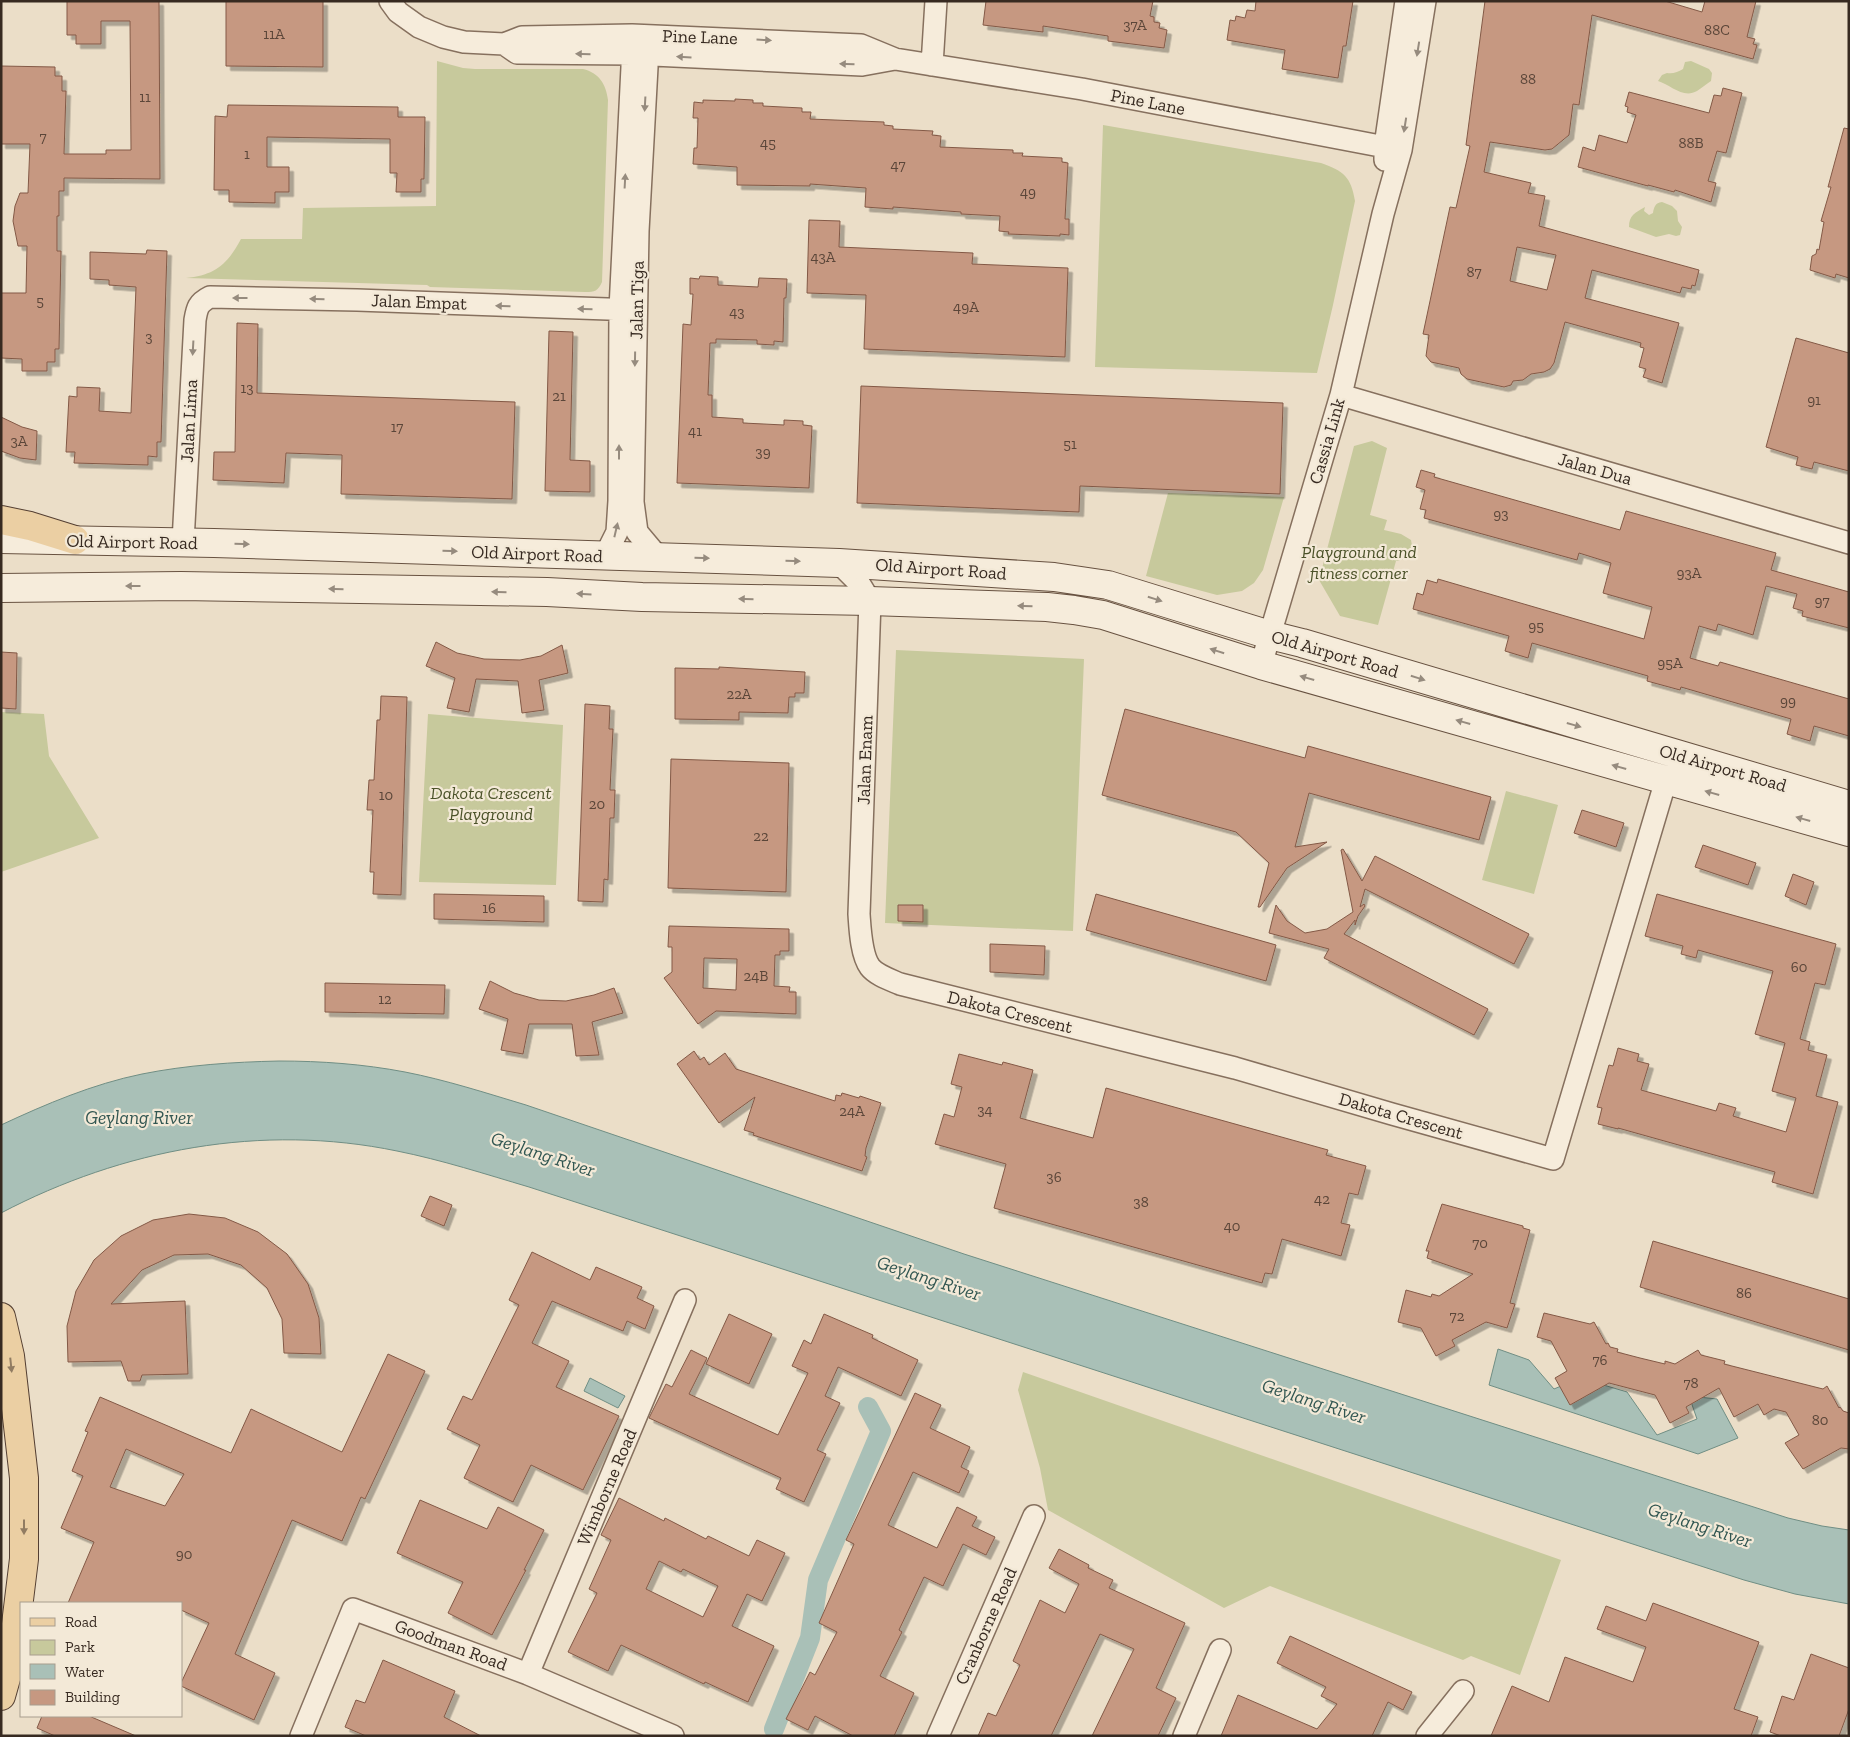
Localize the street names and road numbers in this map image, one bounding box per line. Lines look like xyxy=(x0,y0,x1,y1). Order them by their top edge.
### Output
street label: Pine Lane xyxy=(662,25,738,49)
street label: Pine Lane xyxy=(1109,84,1187,120)
street label: Jalan Tiga xyxy=(625,260,649,340)
street label: Jalan Empat xyxy=(371,289,468,315)
street label: Jalan Lima xyxy=(176,378,202,463)
street label: Cassia Link xyxy=(1304,395,1350,487)
street label: Jalan Dua xyxy=(1556,448,1635,490)
street label: Old Airport Road xyxy=(66,530,198,554)
street label: Old Airport Road xyxy=(471,541,603,567)
street label: Old Airport Road xyxy=(875,553,1007,585)
street label: Old Airport Road xyxy=(1269,625,1401,683)
street label: Jalan Enam xyxy=(852,714,878,805)
street label: Old Airport Road xyxy=(1657,739,1789,797)
street label: Dakota Crescent xyxy=(945,986,1075,1038)
street label: Dakota Crescent xyxy=(1336,1088,1466,1144)
street label: Wimborne Road xyxy=(572,1425,642,1549)
street label: Cranborne Road xyxy=(950,1564,1022,1688)
street label: Goodman Road xyxy=(392,1614,510,1676)

